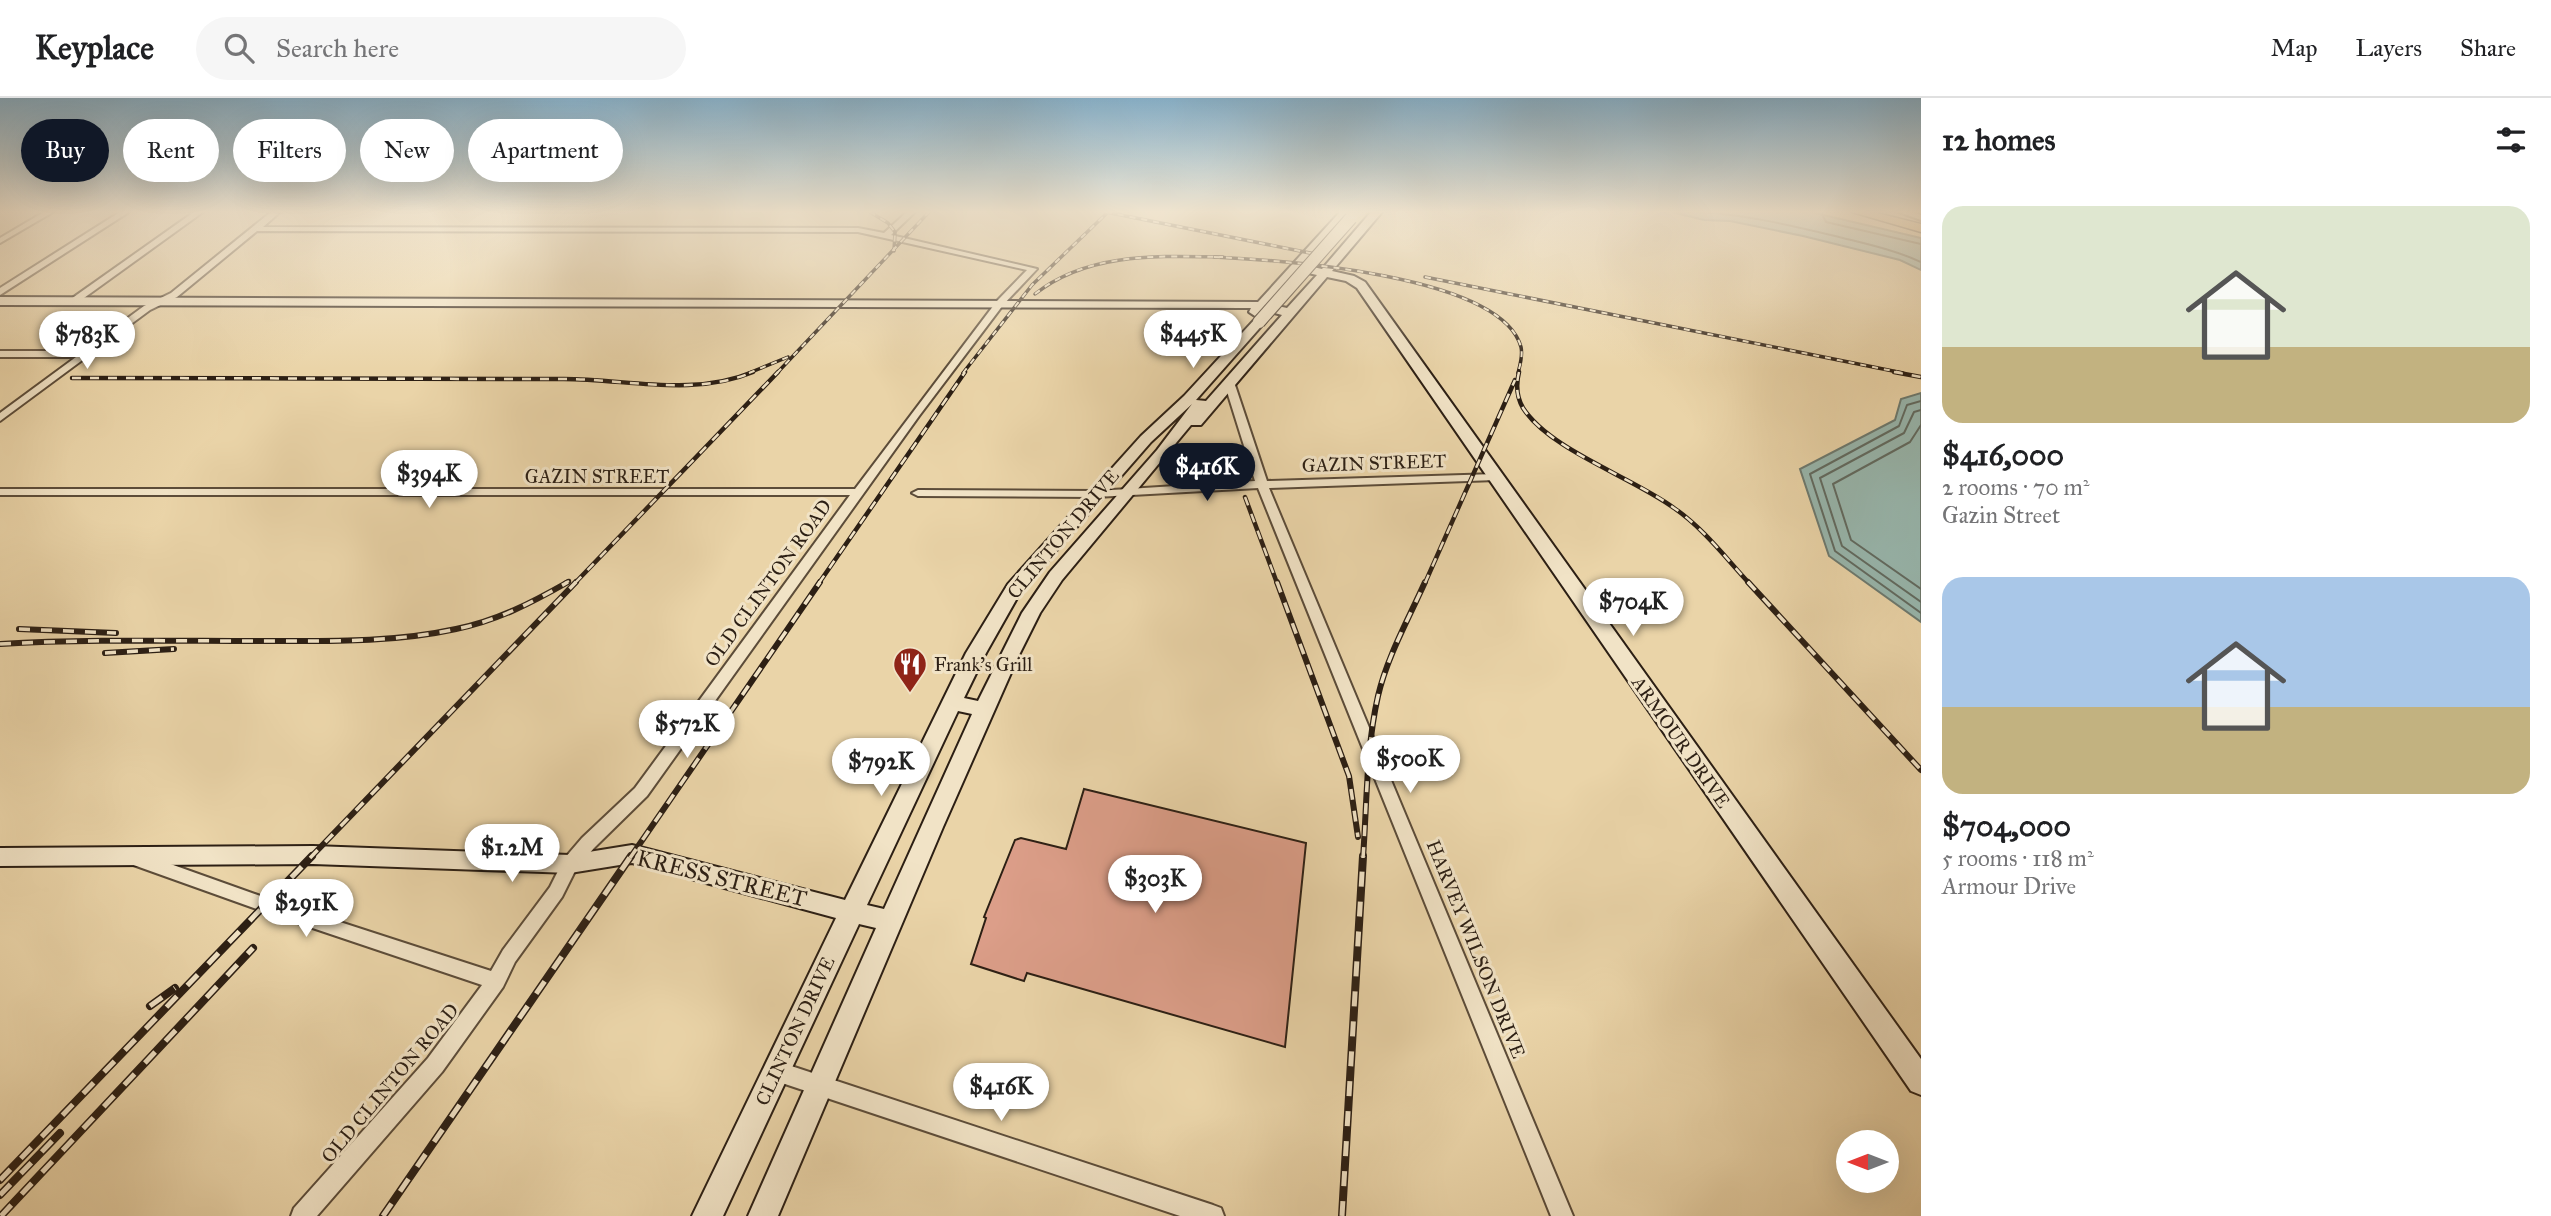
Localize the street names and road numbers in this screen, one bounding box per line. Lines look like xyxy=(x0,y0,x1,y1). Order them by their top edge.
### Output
street label: GAZIN STREET xyxy=(1301,449,1447,477)
street label: CLINTON DRIVE xyxy=(1002,464,1124,603)
street label: GAZIN STREET xyxy=(525,465,669,488)
street label: OLD CLINTON ROAD xyxy=(700,495,836,671)
street label: ARMOUR DRIVE xyxy=(1626,671,1735,813)
street label: HARVEY WILSON DRIVE xyxy=(1422,837,1530,1062)
street label: KRESS STREET xyxy=(634,843,810,913)
street label: CLINTON DRIVE xyxy=(750,952,840,1109)
street label: OLD CLINTON ROAD xyxy=(317,999,463,1167)

